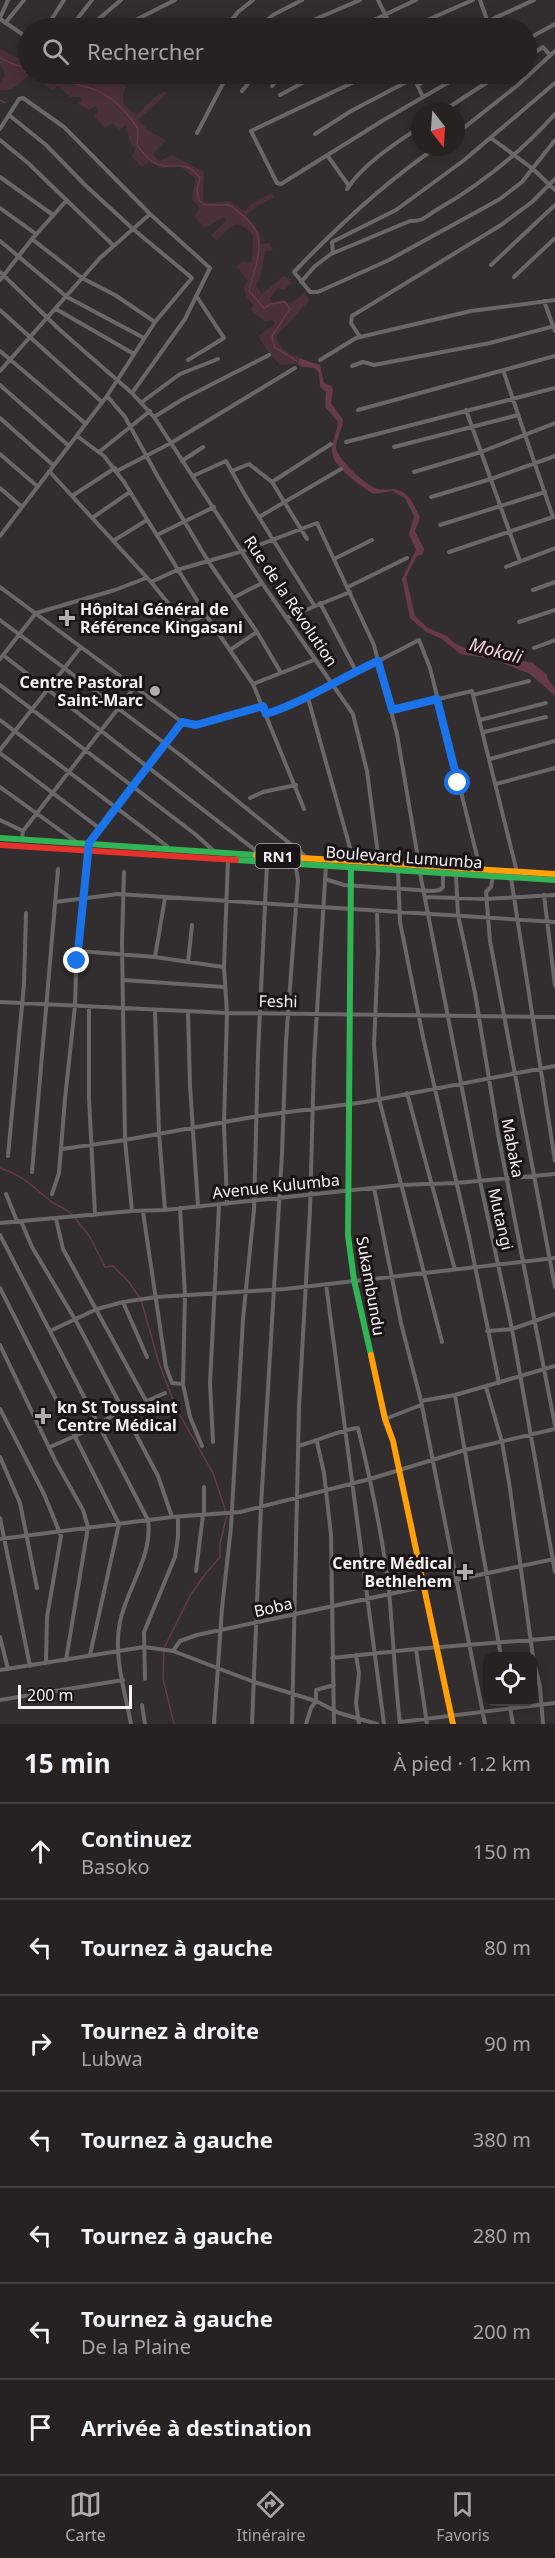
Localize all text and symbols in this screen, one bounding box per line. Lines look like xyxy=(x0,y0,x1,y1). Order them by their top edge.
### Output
search box xyxy=(18,18,537,84)
icon: search xyxy=(39,35,72,68)
text: Rechercher xyxy=(87,36,204,66)
north arrow xyxy=(411,102,465,156)
street label: Rue de la Révolution xyxy=(239,531,343,671)
place label: Hôpital Général de Référence Kingasani xyxy=(80,598,243,638)
marker: Hôpital Général de Référence Kingasani xyxy=(58,609,76,627)
water label: Mokali xyxy=(467,631,525,669)
place label: Centre Pastoral Saint-Marc xyxy=(20,671,143,711)
marker: Centre Pastoral Saint-Marc xyxy=(148,684,162,698)
route start xyxy=(444,769,470,795)
street label: Boulevard Lumumba xyxy=(325,841,483,873)
road number: RN1 xyxy=(256,844,300,868)
route end xyxy=(63,947,89,973)
street label: Feshi xyxy=(258,990,298,1012)
street label: Mabaka xyxy=(496,1117,530,1179)
street label: Avenue Kulumba xyxy=(211,1168,341,1204)
street label: Mutangi xyxy=(483,1186,519,1252)
street label: Sukambundu xyxy=(351,1235,391,1337)
place label: kn St Toussaint Centre Médical xyxy=(57,1396,178,1436)
marker: kn St Toussaint Centre Médical xyxy=(34,1407,52,1425)
place label: Centre Médical Bethlehem xyxy=(332,1552,452,1592)
marker: Centre Médical Bethlehem xyxy=(456,1563,474,1581)
street label: Boba xyxy=(252,1592,294,1622)
map controls xyxy=(483,1652,537,1706)
button: locate xyxy=(483,1652,537,1706)
scale bar xyxy=(18,1682,132,1710)
text: 200 m xyxy=(27,1684,74,1706)
text: 15 min xyxy=(24,1745,111,1781)
text: À pied · 1.2 km xyxy=(393,1750,531,1777)
text: Continuez xyxy=(81,1823,192,1853)
icon: ahead xyxy=(24,1835,57,1868)
text: 150 m xyxy=(473,1838,531,1865)
text: Basoko xyxy=(81,1853,150,1880)
icon: left xyxy=(24,1931,57,1964)
text: Tournez à gauche xyxy=(81,1932,273,1962)
text: 80 m xyxy=(484,1934,531,1961)
text: Tournez à droite xyxy=(81,2015,259,2045)
icon: right xyxy=(24,2027,57,2060)
text: 90 m xyxy=(484,2030,531,2057)
text: Lubwa xyxy=(81,2045,143,2072)
icon: left xyxy=(24,2123,57,2156)
text: Tournez à gauche xyxy=(81,2124,273,2154)
text: 380 m xyxy=(473,2126,531,2153)
icon: left xyxy=(24,2219,57,2252)
text: Tournez à gauche xyxy=(81,2220,273,2250)
text: 280 m xyxy=(473,2222,531,2249)
text: Tournez à gauche xyxy=(81,2303,273,2333)
icon: left xyxy=(24,2315,57,2348)
text: 200 m xyxy=(473,2318,531,2345)
text: De la Plaine xyxy=(81,2333,191,2360)
icon: arrive xyxy=(24,2411,57,2444)
text: Arrivée à destination xyxy=(81,2412,312,2442)
tab: Carte xyxy=(65,2488,106,2546)
tab: Itinéraire xyxy=(237,2488,305,2546)
tab: Favoris xyxy=(436,2488,490,2546)

